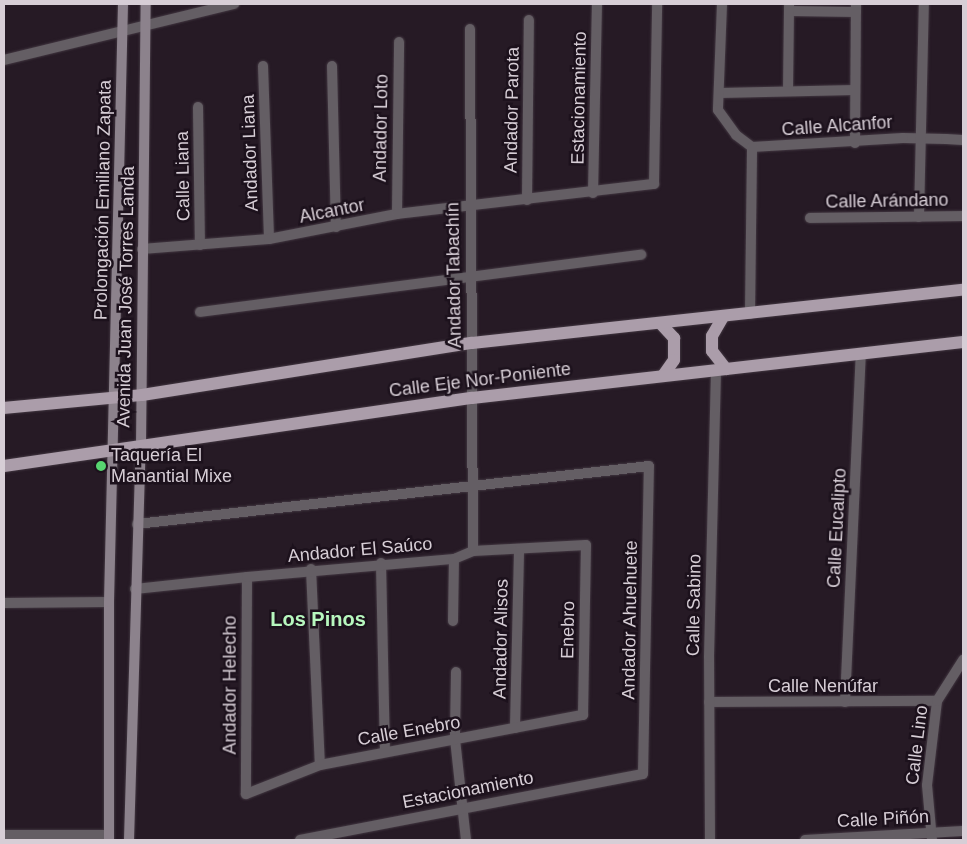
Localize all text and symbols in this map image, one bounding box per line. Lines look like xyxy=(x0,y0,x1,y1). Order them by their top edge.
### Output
street label: Estacionamiento xyxy=(567,31,591,165)
street label: Andador Parota xyxy=(500,47,524,173)
street label: Andador Loto xyxy=(369,74,393,182)
street label: Prolongación Emiliano Zapata xyxy=(90,80,116,320)
street label: Andador Liana xyxy=(237,94,263,212)
street label: Calle Alcanfor xyxy=(780,111,894,141)
street label: Calle Liana xyxy=(171,131,195,221)
street label: Avenida Juan José Torres Landa xyxy=(113,166,139,428)
street label: Calle Arándano xyxy=(825,189,949,213)
street label: Alcantor xyxy=(298,194,366,228)
street label: Andador Tabachín xyxy=(442,202,466,348)
street label: Calle Eje Nor-Poniente xyxy=(388,358,572,402)
place label: Taquería El Manantial Mixe xyxy=(111,445,232,488)
marker: Taquería El Manantial Mixe xyxy=(95,460,107,472)
street label: Calle Eucalipto xyxy=(823,467,851,589)
street label: Andador El Saúco xyxy=(287,533,433,567)
street label: Andador Ahuehuete xyxy=(618,540,642,700)
street label: Calle Sabino xyxy=(682,554,706,656)
street label: Andador Alisos xyxy=(489,578,513,700)
street label: Enebro xyxy=(557,601,579,659)
district label: Los Pinos xyxy=(270,607,366,631)
street label: Andador Helecho xyxy=(219,615,241,755)
street label: Calle Nenúfar xyxy=(768,675,878,697)
street label: Calle Lino xyxy=(901,704,933,786)
street label: Calle Enebro xyxy=(356,711,462,751)
street label: Estacionamiento xyxy=(401,767,535,813)
street label: Calle Piñón xyxy=(836,806,930,832)

